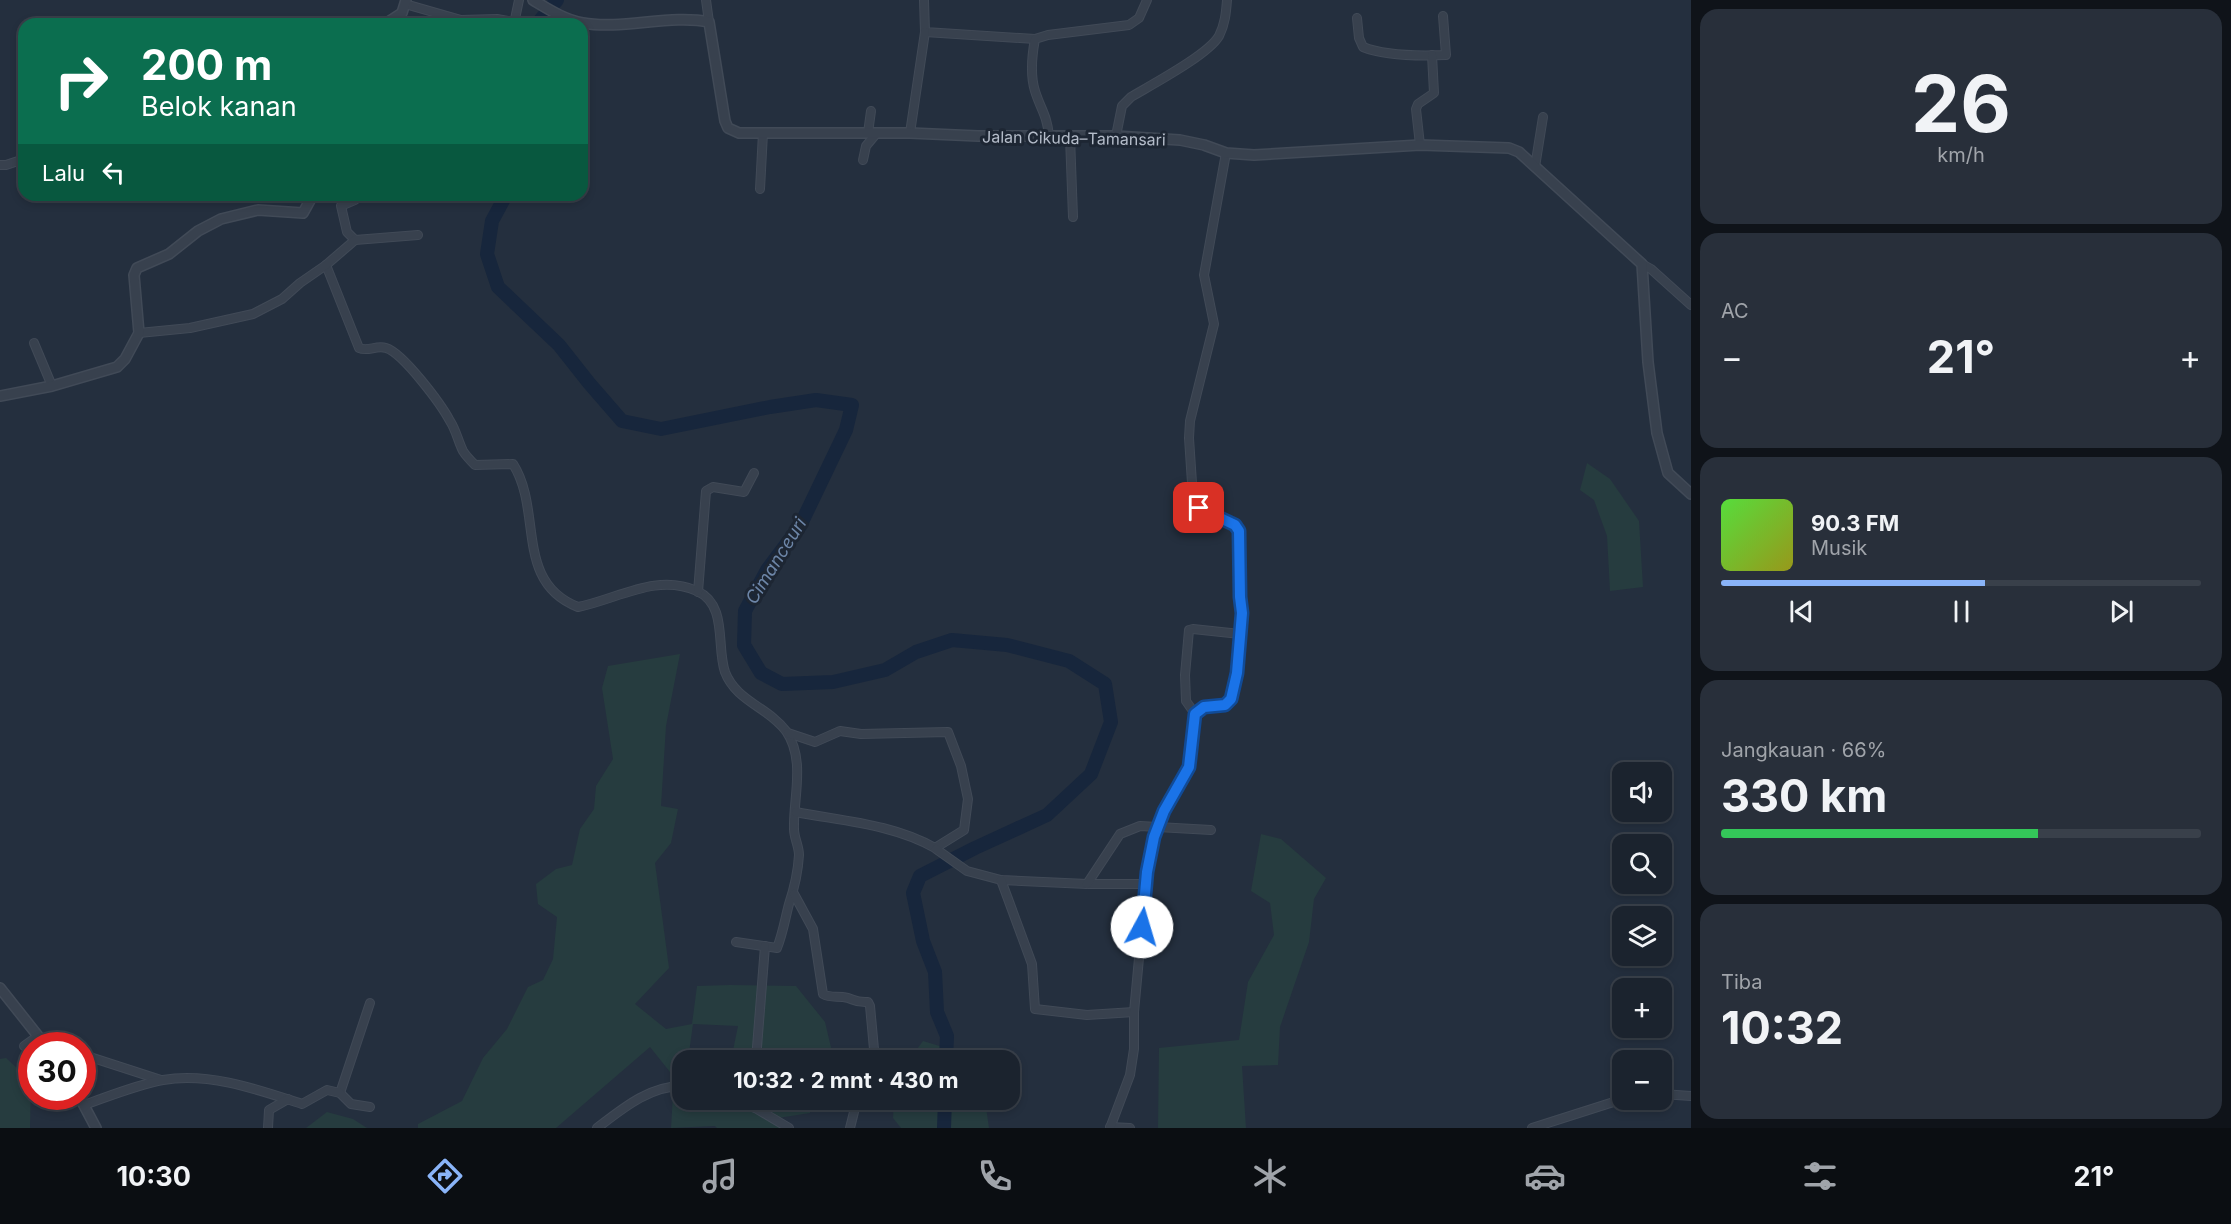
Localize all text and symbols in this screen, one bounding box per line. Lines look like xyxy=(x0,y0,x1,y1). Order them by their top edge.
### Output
text: 200 m xyxy=(141,39,272,90)
icon: right xyxy=(42,42,120,120)
text: 26 xyxy=(1911,56,2011,151)
text: Belok kanan xyxy=(141,90,297,123)
street label: Jalan Cikuda–Tamansari xyxy=(982,126,1166,150)
text: km/h xyxy=(1937,143,1985,167)
icon: left xyxy=(97,156,130,189)
text: Lalu xyxy=(42,160,85,186)
text: AC xyxy=(1721,299,1749,323)
text: 21° xyxy=(1927,329,1995,384)
text: − xyxy=(1721,337,1743,377)
text: + xyxy=(2179,337,2201,377)
pin xyxy=(1173,482,1224,533)
icon: arrive xyxy=(1182,491,1215,524)
text: 90.3 FM xyxy=(1811,510,1899,536)
water label: Cimanceuri xyxy=(741,513,811,608)
text: Musik xyxy=(1811,536,1867,560)
icon: previous xyxy=(1785,595,1818,628)
icon: pause xyxy=(1945,595,1978,628)
icon: next xyxy=(2105,595,2138,628)
text: Jangkauan · 66% xyxy=(1721,738,1886,762)
map controls xyxy=(1612,762,1672,1110)
button: sound xyxy=(1612,762,1672,822)
text: 330 km xyxy=(1721,768,1887,823)
button: search xyxy=(1612,834,1672,894)
position arrow xyxy=(1110,895,1174,959)
button: layers xyxy=(1612,906,1672,966)
text: Tiba xyxy=(1721,970,1762,994)
button: + xyxy=(1612,978,1672,1038)
text: 10:32 xyxy=(1721,1000,1843,1055)
speed limit sign: 30 xyxy=(18,1032,96,1110)
button: − xyxy=(1612,1050,1672,1110)
text: 10:32 · 2 mnt · 430 m xyxy=(733,1067,959,1093)
icon: directions xyxy=(424,1155,466,1197)
icon: music xyxy=(699,1155,741,1197)
icon: phone xyxy=(974,1155,1016,1197)
icon: climate xyxy=(1249,1155,1291,1197)
icon: car xyxy=(1524,1155,1566,1197)
icon: filters xyxy=(1799,1155,1841,1197)
text: 10:30 xyxy=(116,1160,191,1193)
text: 21° xyxy=(2073,1160,2114,1193)

